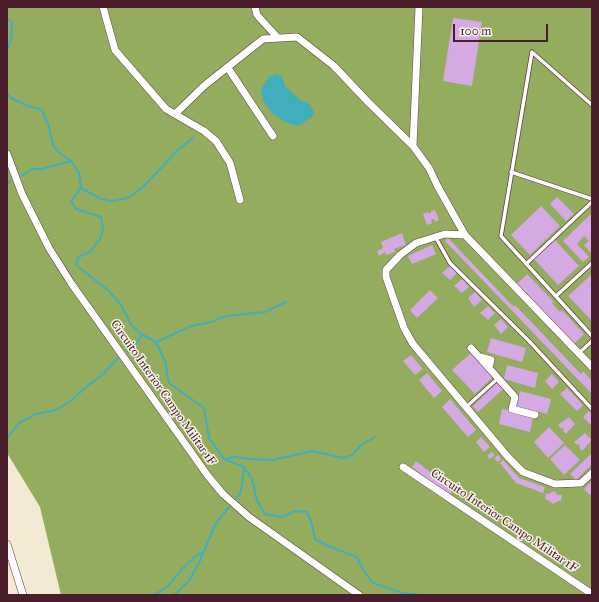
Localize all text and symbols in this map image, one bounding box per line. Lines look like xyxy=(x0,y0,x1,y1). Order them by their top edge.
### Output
scale bar xyxy=(455,16,550,42)
text: 100 m xyxy=(460,24,491,38)
street label: Circuito Interior Campo Militar 1F xyxy=(107,317,219,469)
street label: Circuito Interior Campo Militar 1F xyxy=(428,466,580,576)

